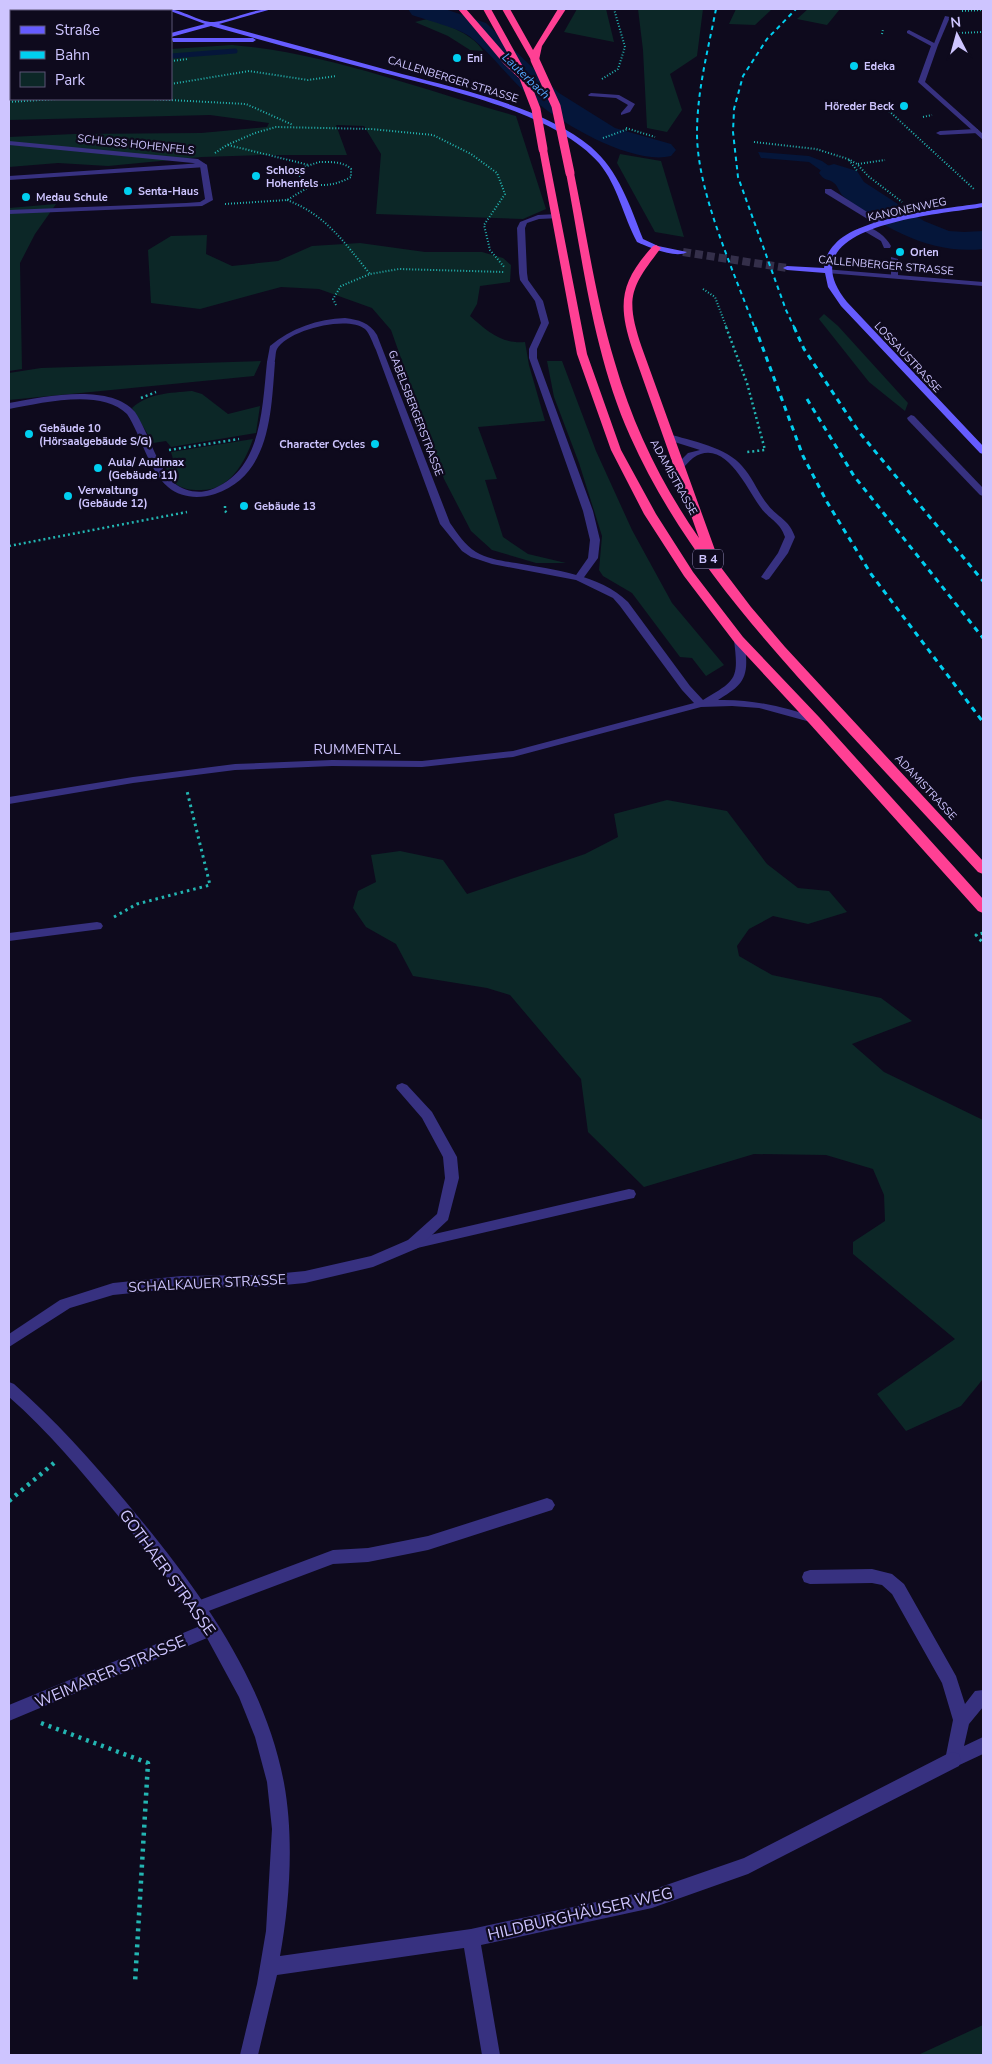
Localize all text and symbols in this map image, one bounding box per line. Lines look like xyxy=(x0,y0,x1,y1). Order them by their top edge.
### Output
legend xyxy=(10,10,172,100)
north arrow xyxy=(932,10,982,60)
text: N xyxy=(949,13,962,33)
text: Straße xyxy=(55,20,100,40)
text: Bahn xyxy=(55,45,90,65)
water label: Lauterbach xyxy=(499,49,553,103)
place label: Eni xyxy=(467,51,483,66)
street label: CALLENBERGER STRASSE xyxy=(386,52,520,107)
marker: Eni xyxy=(451,52,463,64)
place label: Edeka xyxy=(864,59,895,74)
marker: Edeka xyxy=(848,60,860,72)
text: Park xyxy=(55,70,85,90)
place label: Höreder Beck xyxy=(825,99,895,114)
marker: Höreder Beck xyxy=(898,100,910,112)
street label: SCHLOSS HOHENFELS xyxy=(77,131,195,158)
place label: Schloss Hohenfels xyxy=(266,163,318,191)
marker: Schloss Hohenfels xyxy=(250,170,262,182)
place label: Senta-Haus xyxy=(138,184,199,199)
marker: Senta-Haus xyxy=(122,185,134,197)
place label: Medau Schule xyxy=(36,190,108,205)
marker: Medau Schule xyxy=(20,191,32,203)
street label: KANONENWEG xyxy=(866,194,948,225)
place label: Orlen xyxy=(910,245,939,260)
marker: Orlen xyxy=(894,246,906,258)
street label: CALLENBERGER STRASSE xyxy=(818,252,954,279)
street label: LOSSAUSTRASSE xyxy=(871,319,944,396)
street label: GABELSBERGERSTRASSE xyxy=(385,348,446,478)
place label: Gebäude 10 (Hörsaalgebäude S/G) xyxy=(39,421,152,449)
marker: Gebäude 10 (Hörsaalgebäude S/G) xyxy=(23,428,35,440)
place label: Character Cycles xyxy=(279,437,365,452)
street label: ADAMISTRASSE xyxy=(646,437,701,518)
marker: Character Cycles xyxy=(369,438,381,450)
place label: Aula/ Audimax (Gebäude 11) xyxy=(108,455,185,483)
marker: Aula/ Audimax (Gebäude 11) xyxy=(92,462,104,474)
place label: Verwaltung (Gebäude 12) xyxy=(77,483,148,511)
marker: Verwaltung (Gebäude 12) xyxy=(62,490,74,502)
place label: Gebäude 13 xyxy=(254,499,316,514)
marker: Gebäude 13 xyxy=(238,500,250,512)
road number: B 4 xyxy=(693,550,723,568)
street label: RUMMENTAL xyxy=(313,740,401,759)
street label: ADAMISTRASSE xyxy=(891,751,960,823)
street label: SCHALKAUER STRASSE xyxy=(128,1270,286,1297)
street label: GOTHAER STRASSE xyxy=(114,1505,221,1640)
street label: WEIMARER STRASSE xyxy=(32,1630,189,1714)
street label: HILDBURGHÄUSER WEG xyxy=(485,1882,675,1946)

